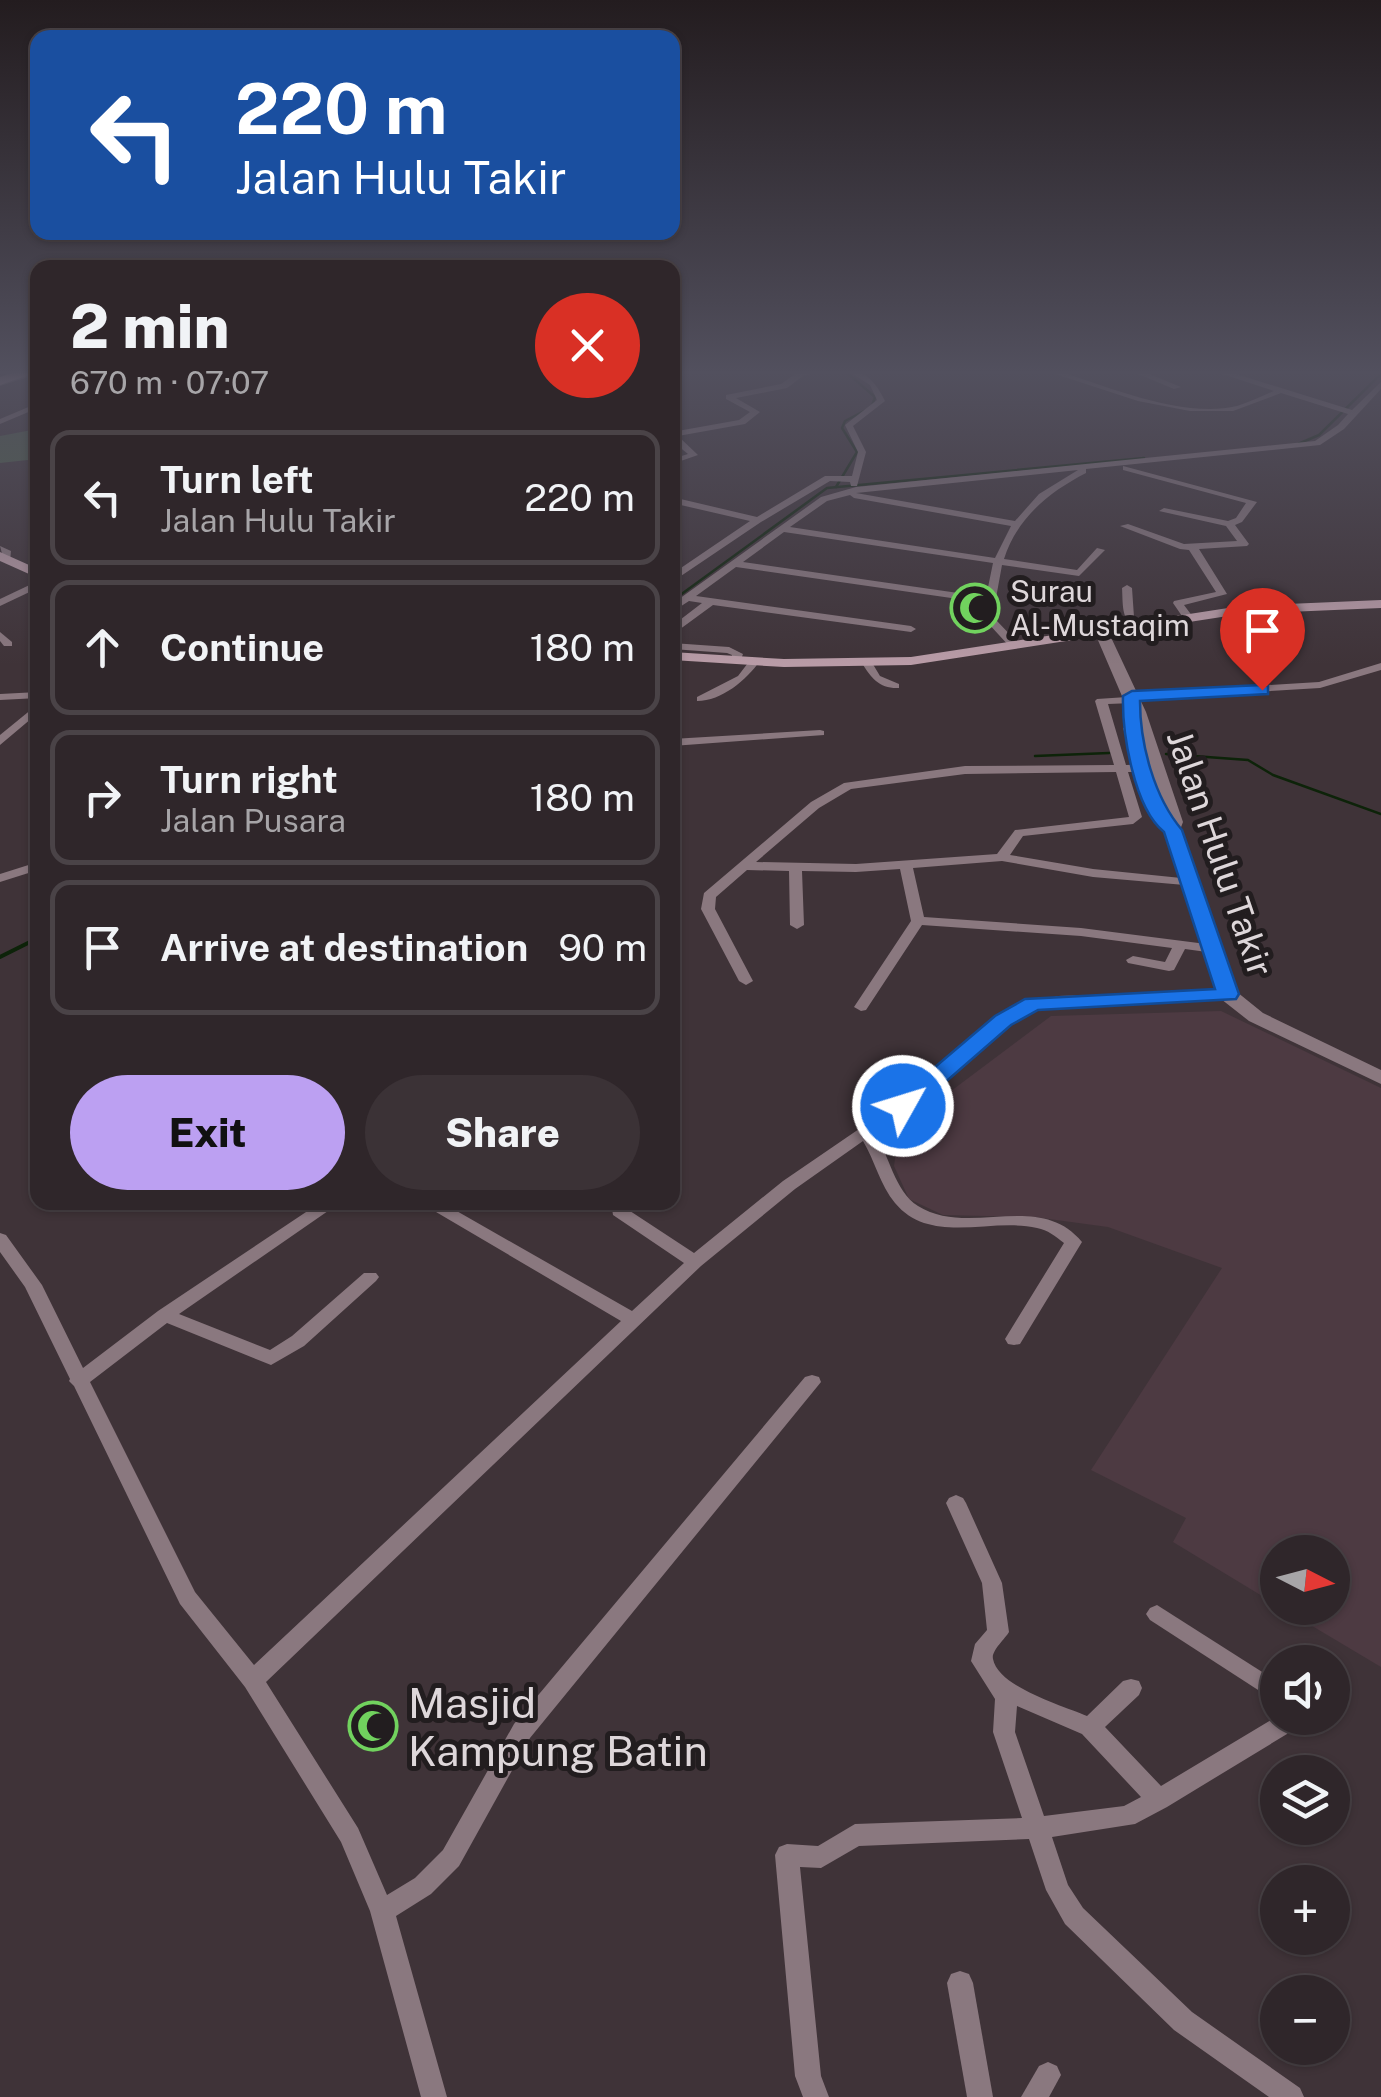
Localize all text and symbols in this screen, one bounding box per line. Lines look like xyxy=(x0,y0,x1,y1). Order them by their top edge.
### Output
text: 220 m xyxy=(235,67,448,150)
icon: left xyxy=(70,70,200,200)
text: Jalan Hulu Takir xyxy=(235,151,567,204)
text: 2 min xyxy=(70,291,229,362)
button: close xyxy=(535,293,640,398)
text: 670 m · 07:07 xyxy=(70,364,269,401)
text: Turn left xyxy=(160,457,314,502)
icon: left xyxy=(75,470,130,525)
text: 220 m xyxy=(524,475,635,520)
text: Jalan Hulu Takir xyxy=(160,502,396,539)
place label: Surau Al-Mustaqim xyxy=(1010,573,1190,643)
mosque icon: Surau Al-Mustaqim xyxy=(949,582,1001,634)
pin xyxy=(1220,588,1305,691)
icon: arrive xyxy=(1235,603,1290,658)
icon: ahead xyxy=(75,620,130,675)
text: Continue xyxy=(160,625,324,670)
text: 180 m xyxy=(530,625,635,670)
street label: Jalan Hulu Takir xyxy=(1159,724,1281,982)
text: Turn right xyxy=(160,757,338,802)
icon: right xyxy=(75,770,130,825)
text: 180 m xyxy=(530,775,635,820)
text: Jalan Pusara xyxy=(160,802,346,839)
icon: arrive xyxy=(75,920,130,975)
text: Arrive at destination xyxy=(160,925,528,970)
text: 90 m xyxy=(558,925,647,970)
position arrow xyxy=(851,1054,955,1158)
button: Exit xyxy=(70,1075,345,1190)
button: Share xyxy=(365,1075,640,1190)
north arrow xyxy=(1260,1535,1350,1625)
map controls xyxy=(1260,1535,1350,2065)
button: sound xyxy=(1260,1645,1350,1735)
place label: Masjid Kampung Batin xyxy=(408,1678,708,1775)
mosque icon: Masjid Kampung Batin xyxy=(347,1700,399,1752)
button: layers xyxy=(1260,1755,1350,1845)
button: + xyxy=(1260,1865,1350,1955)
button: − xyxy=(1260,1975,1350,2065)

